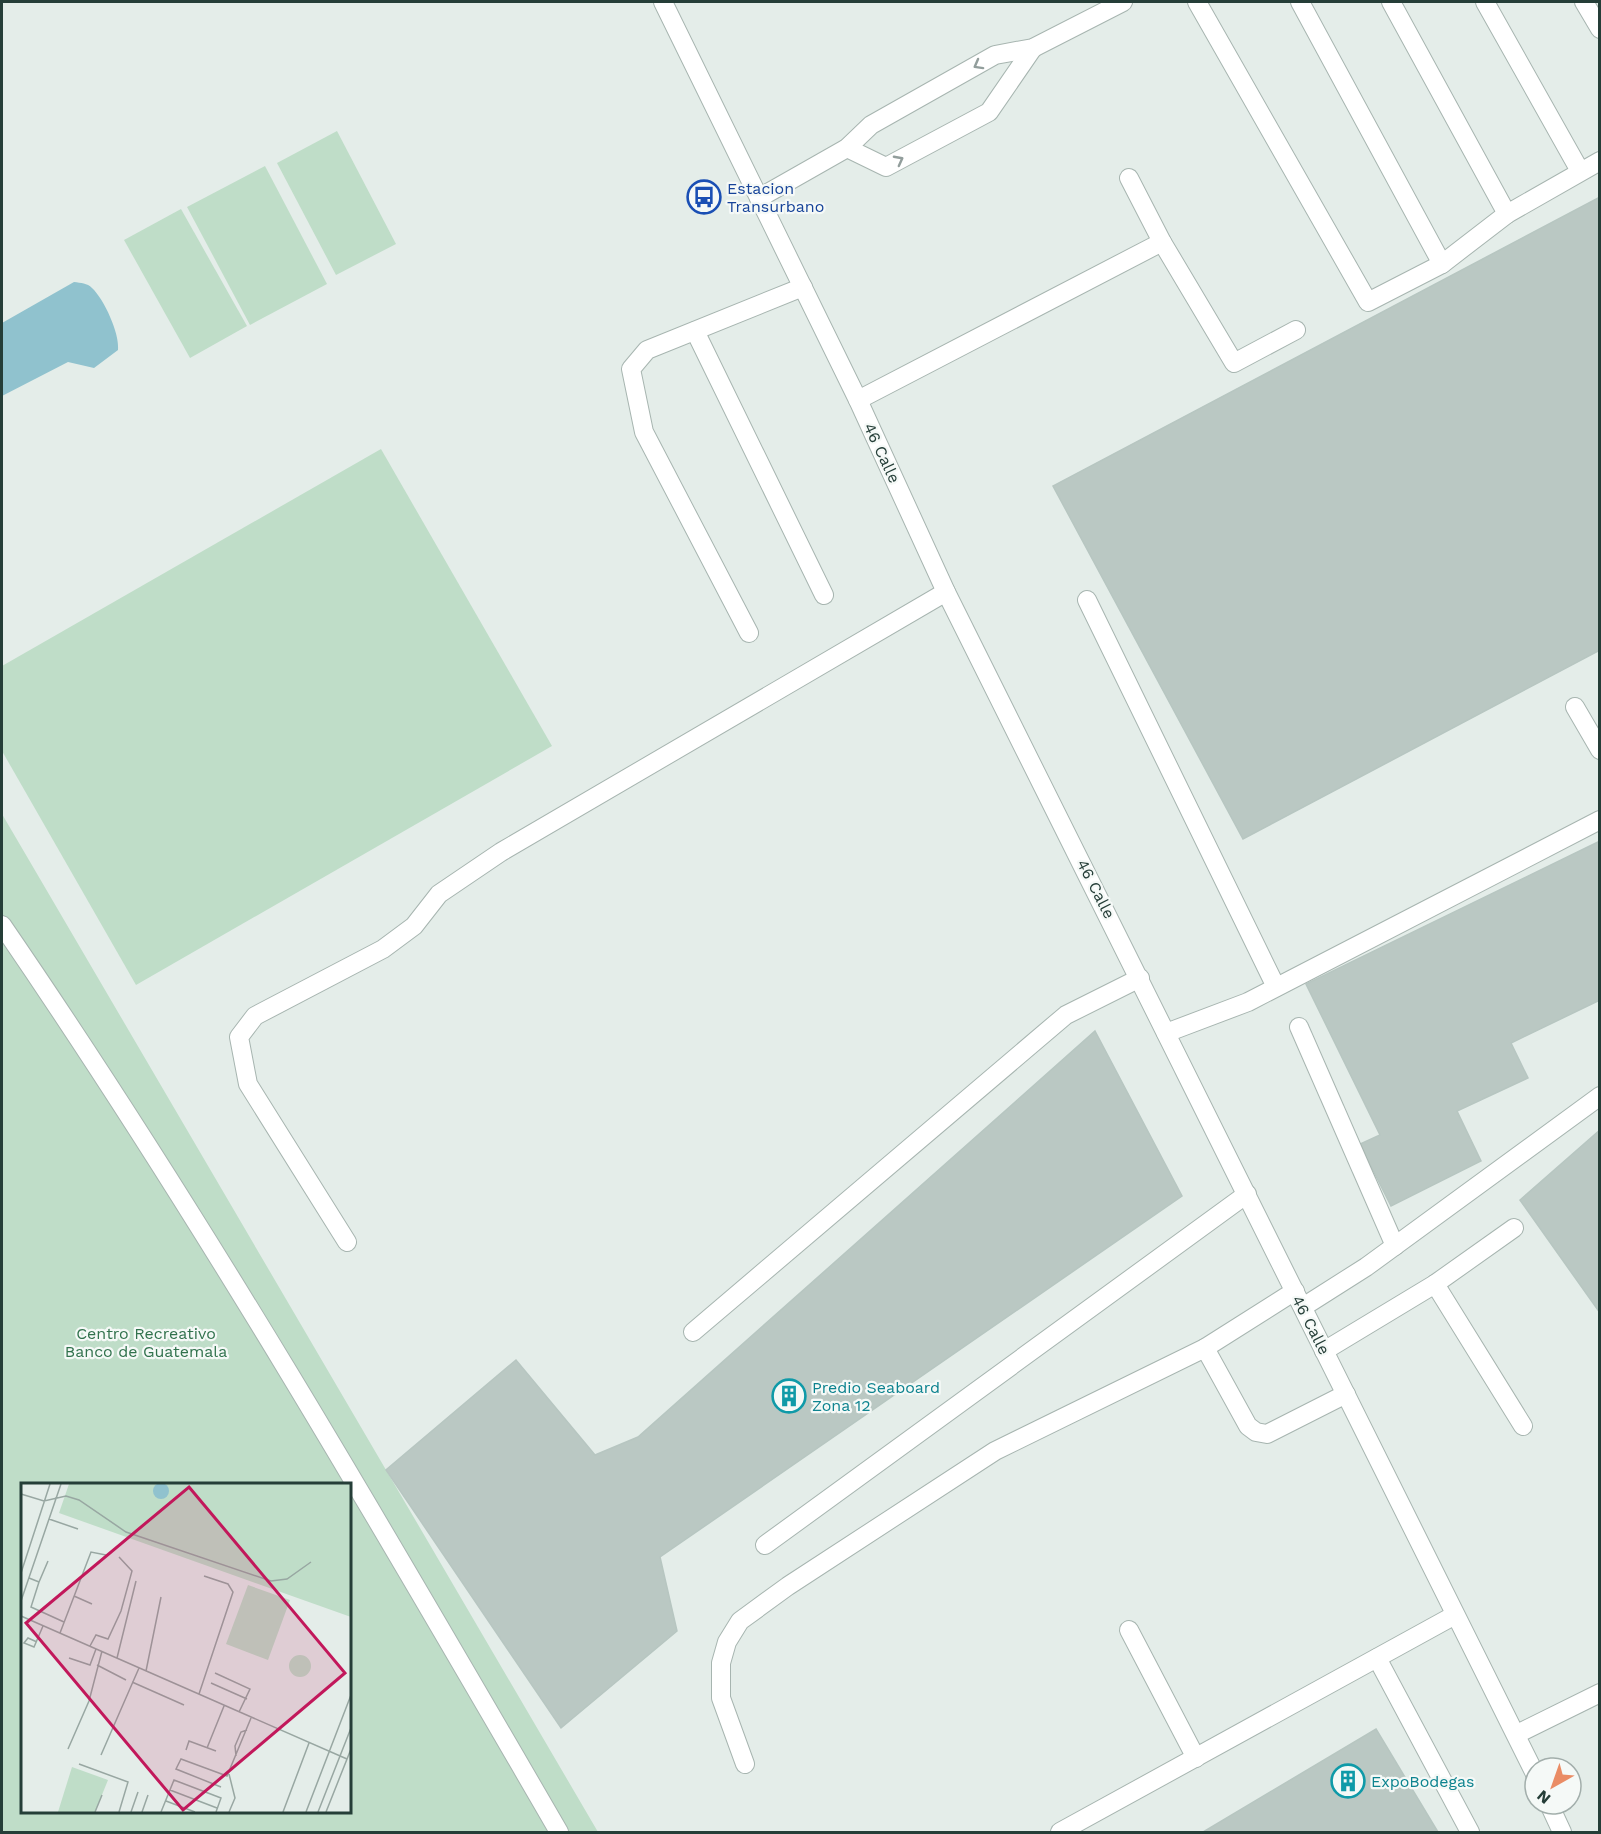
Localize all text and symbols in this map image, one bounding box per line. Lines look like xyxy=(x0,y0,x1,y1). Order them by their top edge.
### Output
one-way arrow xyxy=(974,58,984,69)
one-way arrow xyxy=(893,156,903,167)
bus stop icon: Estacion Transurbano xyxy=(686,179,722,215)
place label: Estacion Transurbano xyxy=(727,179,824,216)
street label: 46 Calle xyxy=(860,420,904,486)
street label: 46 Calle xyxy=(1073,856,1119,922)
street label: 46 Calle xyxy=(1288,1292,1334,1358)
park label: Centro Recreativo Banco de Guatemala xyxy=(65,1324,227,1361)
building icon: Predio Seaboard Zona 12 xyxy=(771,1378,807,1414)
place label: Predio Seaboard Zona 12 xyxy=(812,1378,940,1415)
inset map xyxy=(21,1483,351,1813)
north arrow xyxy=(1523,1756,1583,1816)
building icon: ExpoBodegas xyxy=(1330,1763,1366,1799)
place label: ExpoBodegas xyxy=(1371,1772,1475,1791)
text: N xyxy=(1533,1786,1554,1808)

